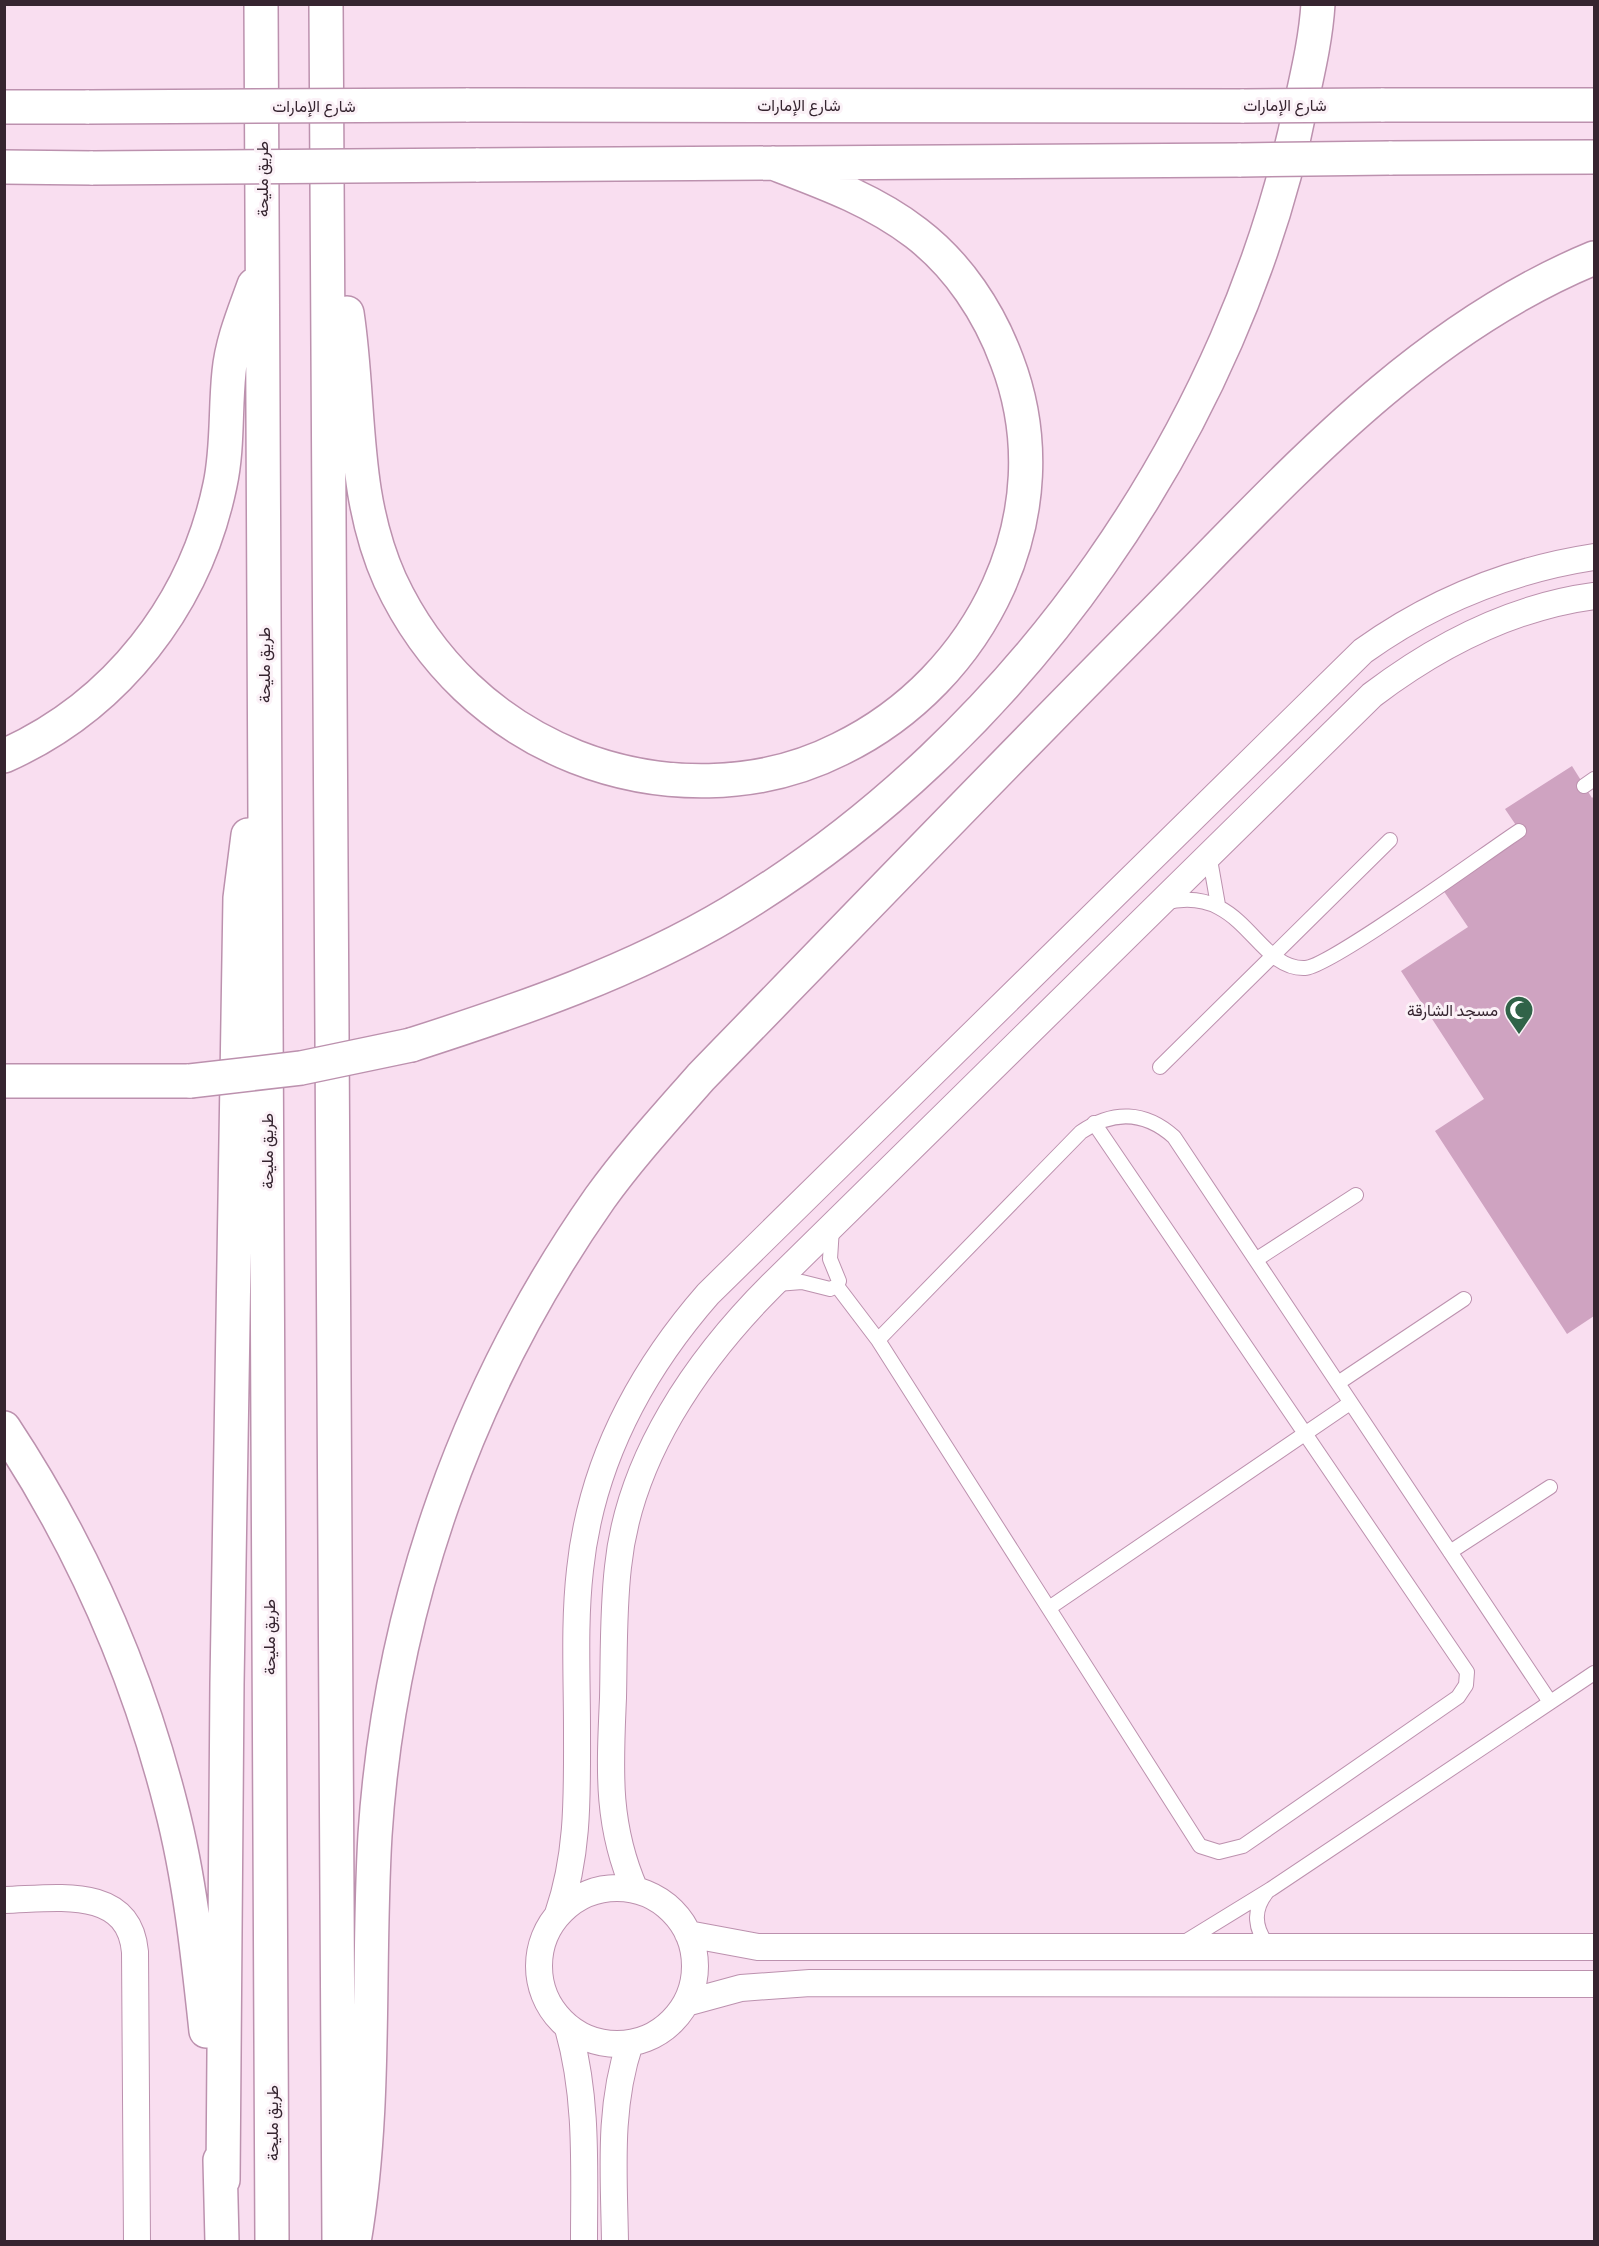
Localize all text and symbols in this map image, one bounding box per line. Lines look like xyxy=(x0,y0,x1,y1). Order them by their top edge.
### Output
street label: شارع الإمارات xyxy=(757,96,841,117)
street label: شارع الإمارات xyxy=(1243,96,1327,117)
street label: شارع الإمارات xyxy=(272,97,356,118)
street label: طريق مليحة xyxy=(253,141,273,217)
street label: طريق مليحة xyxy=(255,627,275,703)
mosque icon: مسجد الشارقة xyxy=(1503,994,1535,1036)
place label: مسجد الشارقة xyxy=(1407,1001,1498,1021)
street label: طريق مليحة xyxy=(258,1113,278,1189)
street label: طريق مليحة xyxy=(260,1599,280,1675)
street label: طريق مليحة xyxy=(263,2085,283,2161)

